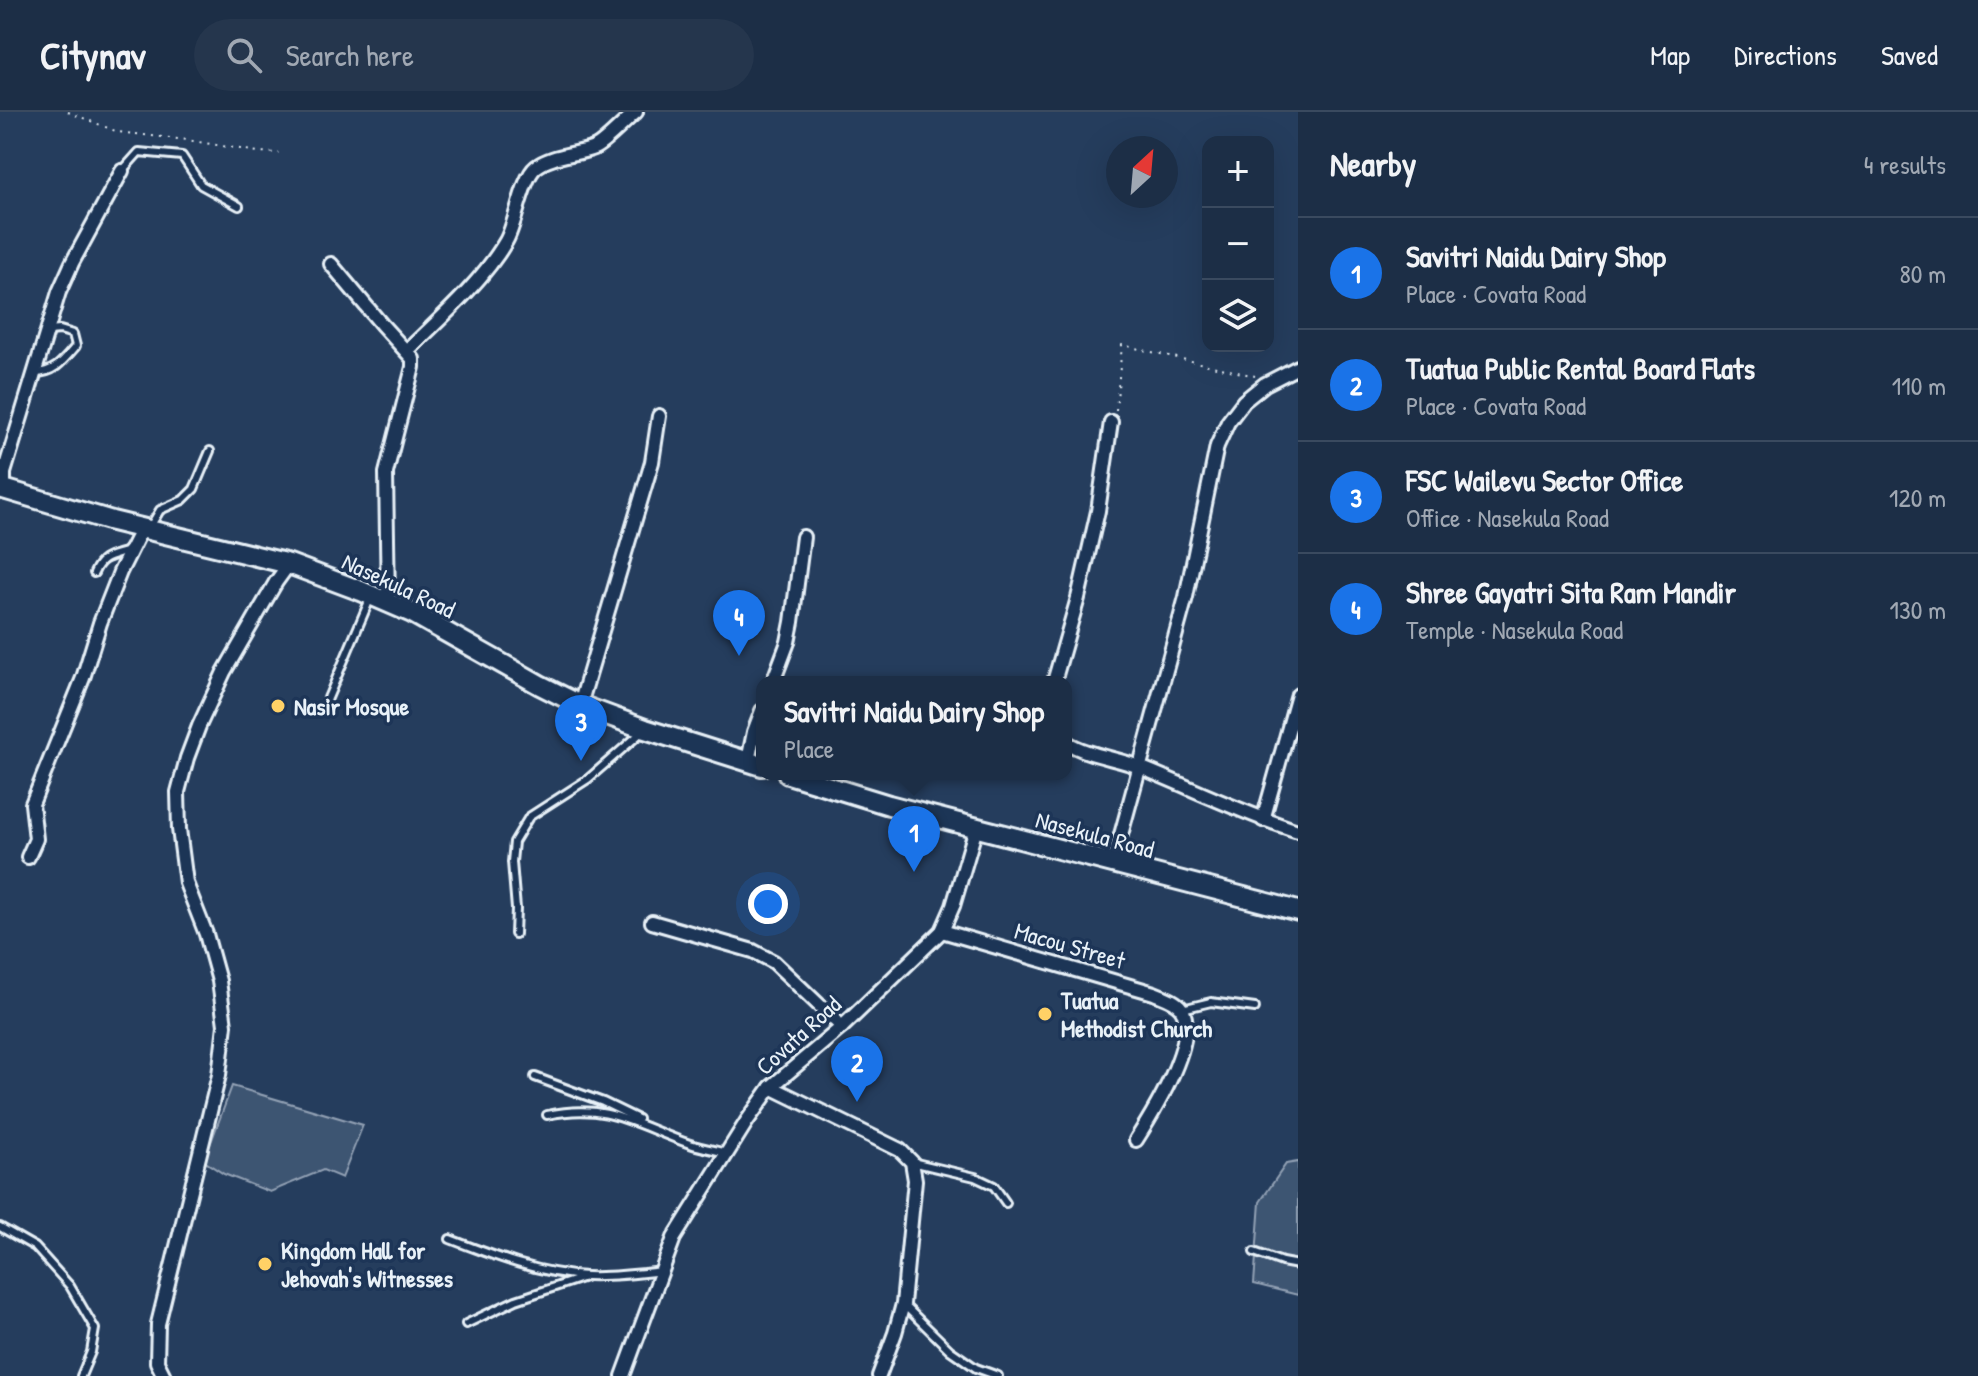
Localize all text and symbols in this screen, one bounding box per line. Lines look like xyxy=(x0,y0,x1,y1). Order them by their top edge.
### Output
search box xyxy=(194,19,754,91)
text: Citynav xyxy=(40,29,146,81)
icon: search xyxy=(222,33,266,77)
text: Search here xyxy=(286,35,414,75)
text: Map xyxy=(1650,36,1690,74)
text: Directions xyxy=(1734,36,1837,74)
text: Saved xyxy=(1881,36,1938,74)
north arrow xyxy=(1106,136,1178,208)
map controls xyxy=(1202,136,1274,352)
button: + xyxy=(1202,136,1274,208)
text: Nearby xyxy=(1330,141,1416,187)
text: 4 results xyxy=(1864,147,1946,182)
button: − xyxy=(1202,208,1274,280)
text: Savitri Naidu Dairy Shop xyxy=(1406,236,1666,276)
text: 1 xyxy=(1351,256,1361,291)
text: 80 m xyxy=(1899,256,1946,291)
text: Place · Covata Road xyxy=(1406,276,1586,311)
button: layers xyxy=(1202,280,1274,352)
text: Tuatua Public Rental Board Flats xyxy=(1406,348,1755,388)
text: 2 xyxy=(1350,368,1362,403)
text: 110 m xyxy=(1892,368,1946,403)
text: Place · Covata Road xyxy=(1406,388,1586,423)
text: FSC Wailevu Sector Office xyxy=(1406,460,1683,500)
text: 3 xyxy=(1350,480,1362,515)
text: 120 m xyxy=(1889,480,1946,515)
text: Office · Nasekula Road xyxy=(1406,500,1609,535)
street label: Nasekula Road xyxy=(337,545,461,625)
text: Shree Gayatri Sita Ram Mandir xyxy=(1406,572,1736,612)
pin: 4 xyxy=(713,590,765,656)
text: 4 xyxy=(1351,592,1361,627)
text: 130 m xyxy=(1890,592,1946,627)
text: Temple · Nasekula Road xyxy=(1406,612,1623,647)
popup xyxy=(756,676,1072,780)
place label: Nasir Mosque xyxy=(294,690,409,723)
text: Savitri Naidu Dairy Shop xyxy=(784,691,1044,731)
pin: 3 xyxy=(555,695,607,761)
marker: Nasir Mosque xyxy=(269,697,287,715)
text: Place xyxy=(784,731,834,766)
street label: Nasekula Road xyxy=(1032,803,1158,865)
pin: 1 xyxy=(888,806,940,872)
your location xyxy=(748,884,788,924)
street label: Macou Street xyxy=(1011,914,1130,976)
place label: Tuatua Methodist Church xyxy=(1060,984,1212,1044)
street label: Covata Road xyxy=(749,988,847,1082)
marker: Tuatua Methodist Church xyxy=(1036,1005,1054,1023)
pin: 2 xyxy=(831,1036,883,1102)
place label: Kingdom Hall for Jehovah's Witnesses xyxy=(281,1234,453,1294)
marker: Kingdom Hall for Jehovah's Witnesses xyxy=(256,1255,274,1273)

